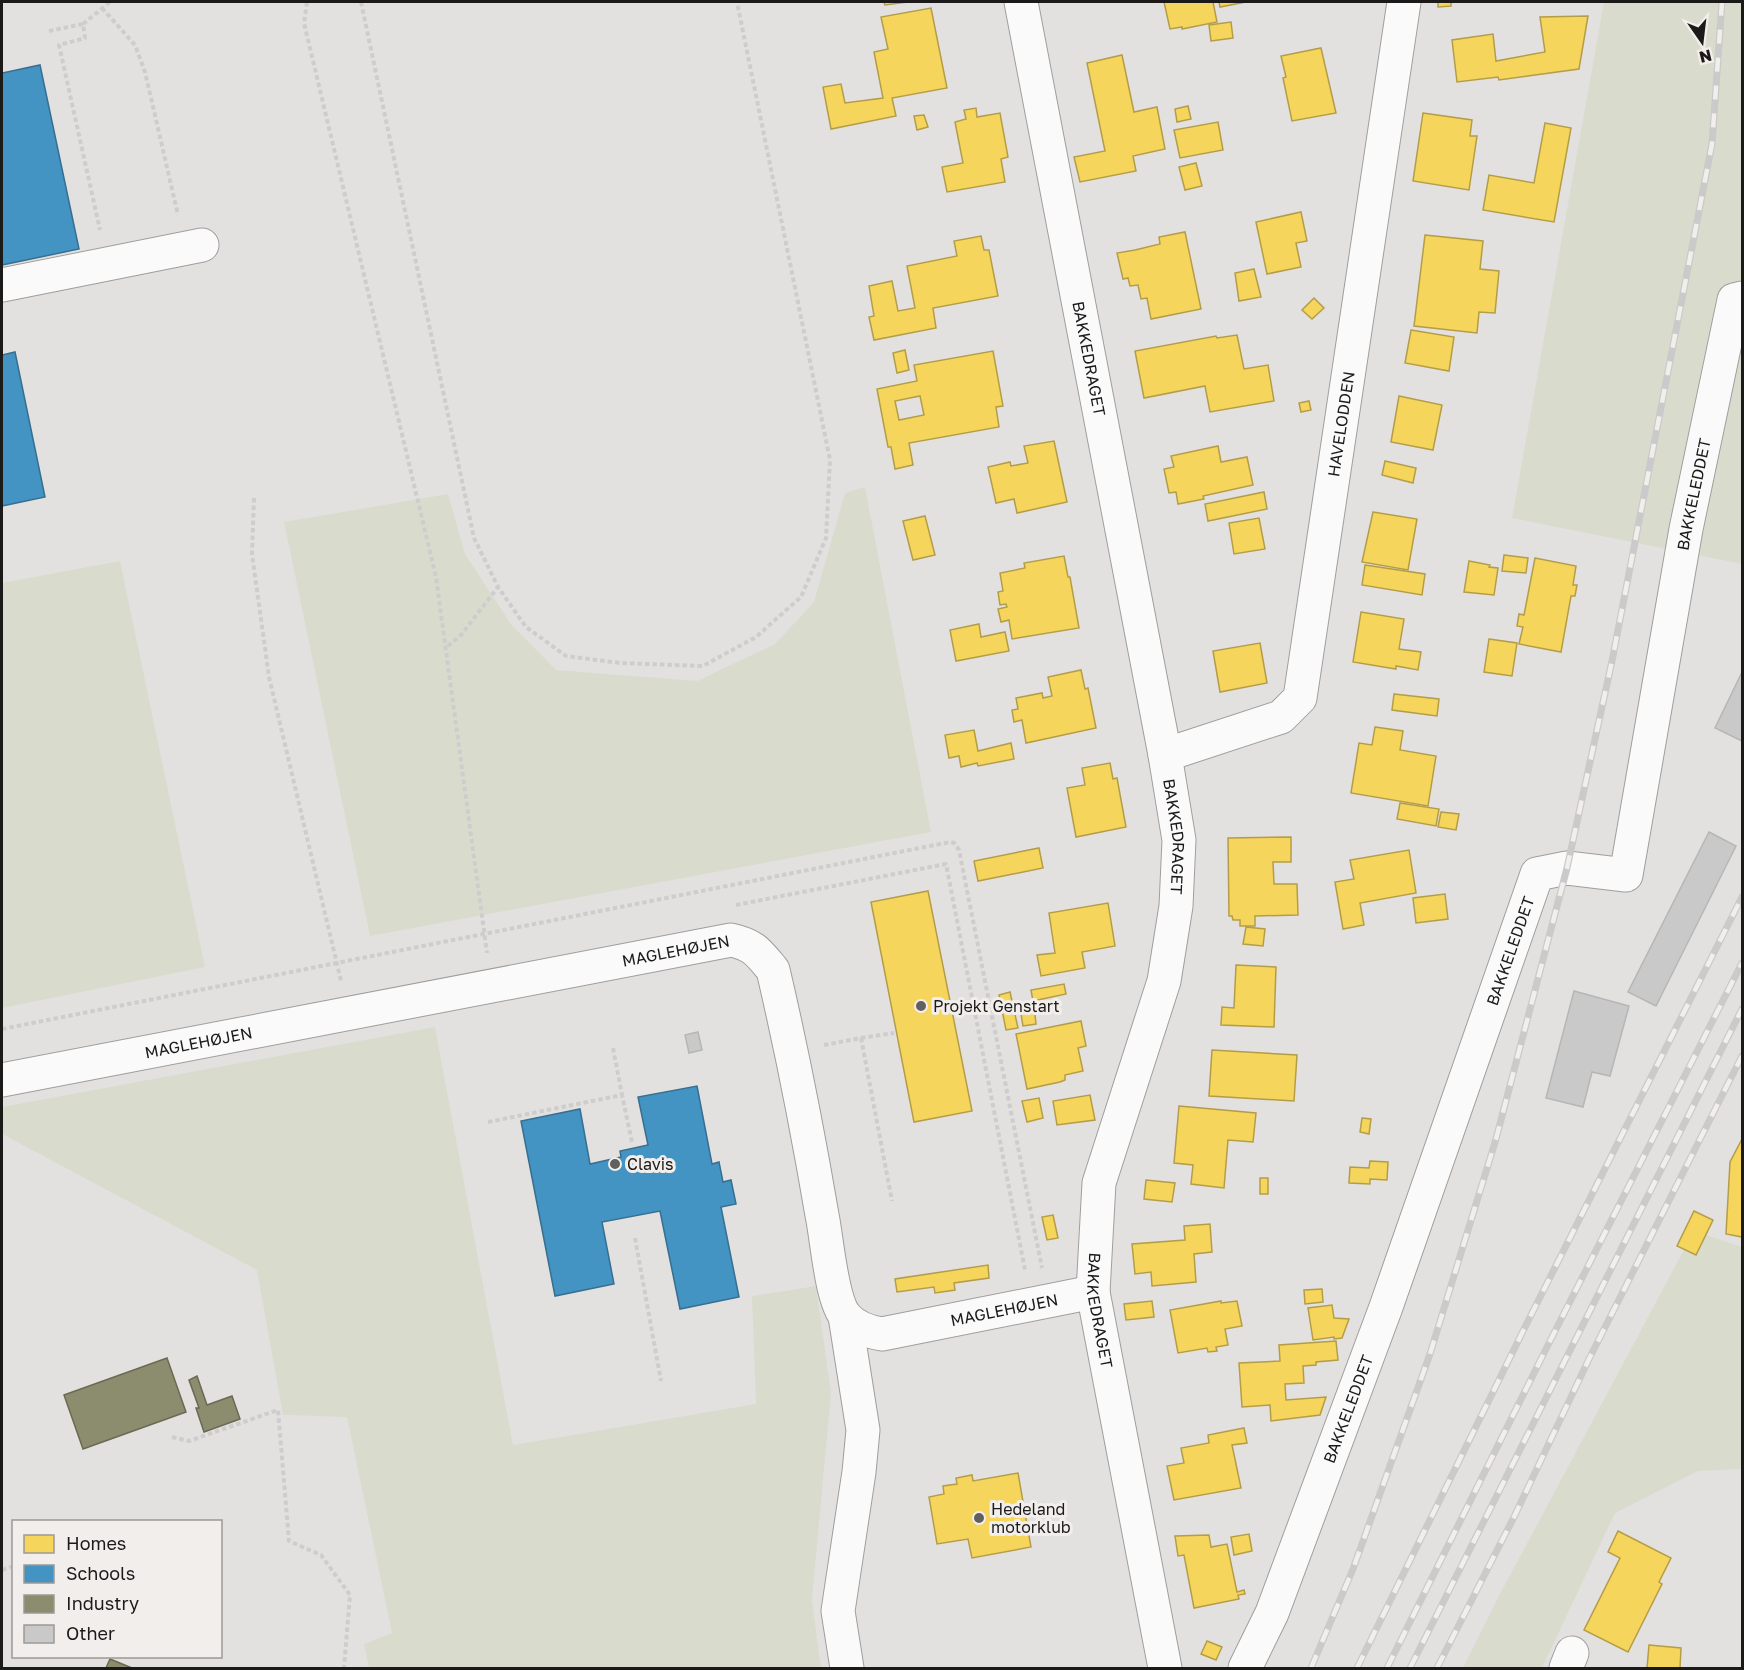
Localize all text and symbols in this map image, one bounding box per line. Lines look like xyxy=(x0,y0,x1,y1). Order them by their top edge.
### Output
north arrow xyxy=(1672,12,1732,72)
text: N xyxy=(1697,45,1714,68)
street label: BAKKEDRAGET xyxy=(1068,299,1110,418)
street label: HAVELODDEN xyxy=(1323,370,1359,478)
street label: BAKKELEDDET xyxy=(1672,436,1715,552)
street label: BAKKEDRAGET xyxy=(1159,777,1189,895)
street label: BAKKELEDDET xyxy=(1482,894,1538,1008)
street label: MAGLEHØJEN xyxy=(620,931,731,971)
place label: Projekt Genstart xyxy=(933,996,1060,1016)
marker: Projekt Genstart xyxy=(914,999,928,1013)
street label: MAGLEHØJEN xyxy=(143,1022,254,1062)
place label: Clavis xyxy=(627,1154,673,1174)
marker: Clavis xyxy=(608,1157,622,1171)
street label: BAKKEDRAGET xyxy=(1083,1252,1117,1370)
street label: MAGLEHØJEN xyxy=(949,1289,1060,1330)
street label: BAKKELEDDET xyxy=(1319,1352,1377,1466)
place label: Hedeland motorklub xyxy=(991,1499,1071,1537)
marker: Hedeland motorklub xyxy=(972,1511,986,1525)
legend xyxy=(12,1520,222,1658)
text: Homes xyxy=(66,1532,126,1554)
text: Schools xyxy=(66,1562,135,1584)
text: Industry xyxy=(66,1592,139,1614)
text: Other xyxy=(66,1622,115,1644)

